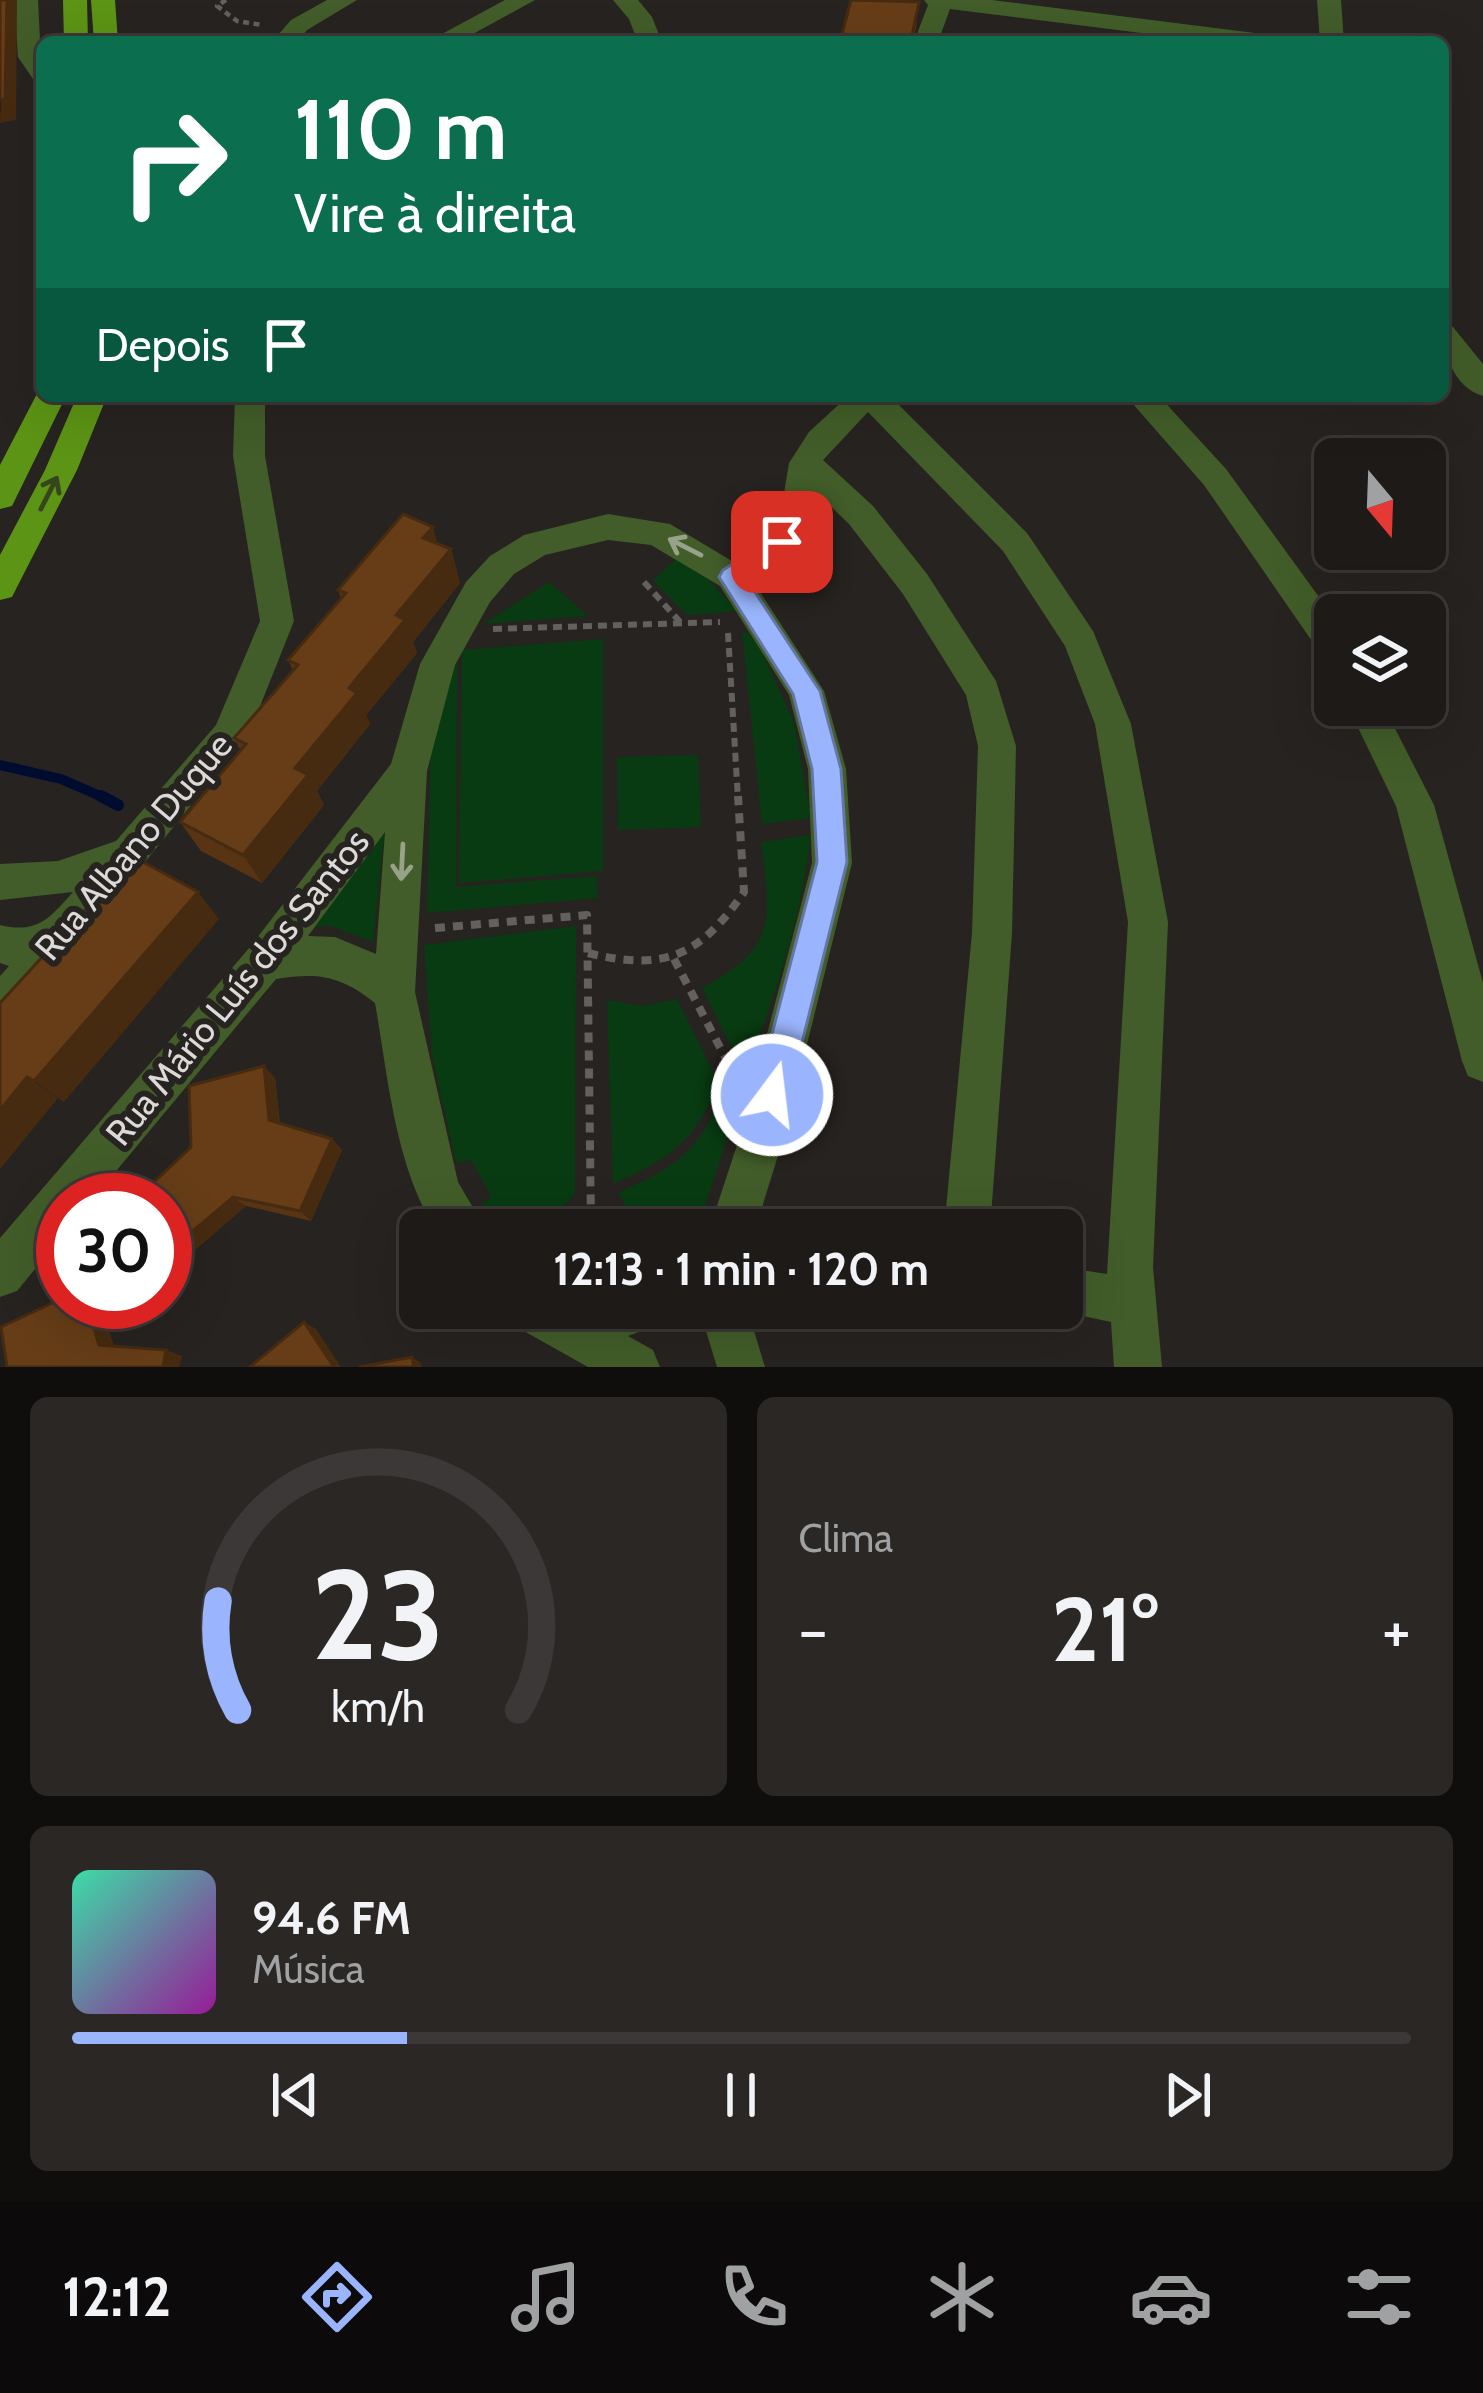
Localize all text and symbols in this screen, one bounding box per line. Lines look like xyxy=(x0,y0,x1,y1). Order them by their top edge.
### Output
text: 110 m xyxy=(294,78,507,180)
icon: right xyxy=(96,84,252,240)
text: Vire à direita xyxy=(294,180,576,246)
icon: arrive xyxy=(253,312,319,378)
text: Depois xyxy=(96,318,229,372)
north arrow xyxy=(1314,438,1446,570)
map controls xyxy=(1314,438,1446,726)
one-way arrow xyxy=(38,476,61,511)
pin xyxy=(731,491,833,593)
icon: arrive xyxy=(749,509,815,575)
one-way arrow xyxy=(668,535,703,558)
button: layers xyxy=(1314,594,1446,726)
street label: Rua Albano Duque xyxy=(25,723,241,969)
street label: Rua Mário Luís dos Santos xyxy=(96,820,378,1154)
one-way arrow xyxy=(390,842,413,881)
position arrow xyxy=(709,1032,835,1158)
speed limit sign: 30 xyxy=(36,1173,192,1329)
text: 12:13 · 1 min · 120 m xyxy=(553,1242,929,1296)
text: Clima xyxy=(799,1514,893,1562)
text: 23 xyxy=(312,1539,445,1690)
text: 21° xyxy=(1051,1574,1158,1684)
text: − xyxy=(799,1589,828,1670)
text: + xyxy=(1382,1589,1411,1670)
text: km/h xyxy=(331,1680,425,1732)
text: 94.6 FM xyxy=(252,1891,411,1945)
text: Música xyxy=(252,1945,364,1993)
icon: previous xyxy=(262,2062,328,2128)
icon: pause xyxy=(708,2062,774,2128)
icon: next xyxy=(1155,2062,1221,2128)
icon: directions xyxy=(295,2255,379,2339)
icon: music xyxy=(504,2255,588,2339)
icon: phone xyxy=(712,2255,796,2339)
icon: climate xyxy=(920,2255,1004,2339)
icon: car xyxy=(1129,2255,1213,2339)
icon: filters xyxy=(1337,2255,1421,2339)
text: 12:12 xyxy=(62,2264,171,2330)

